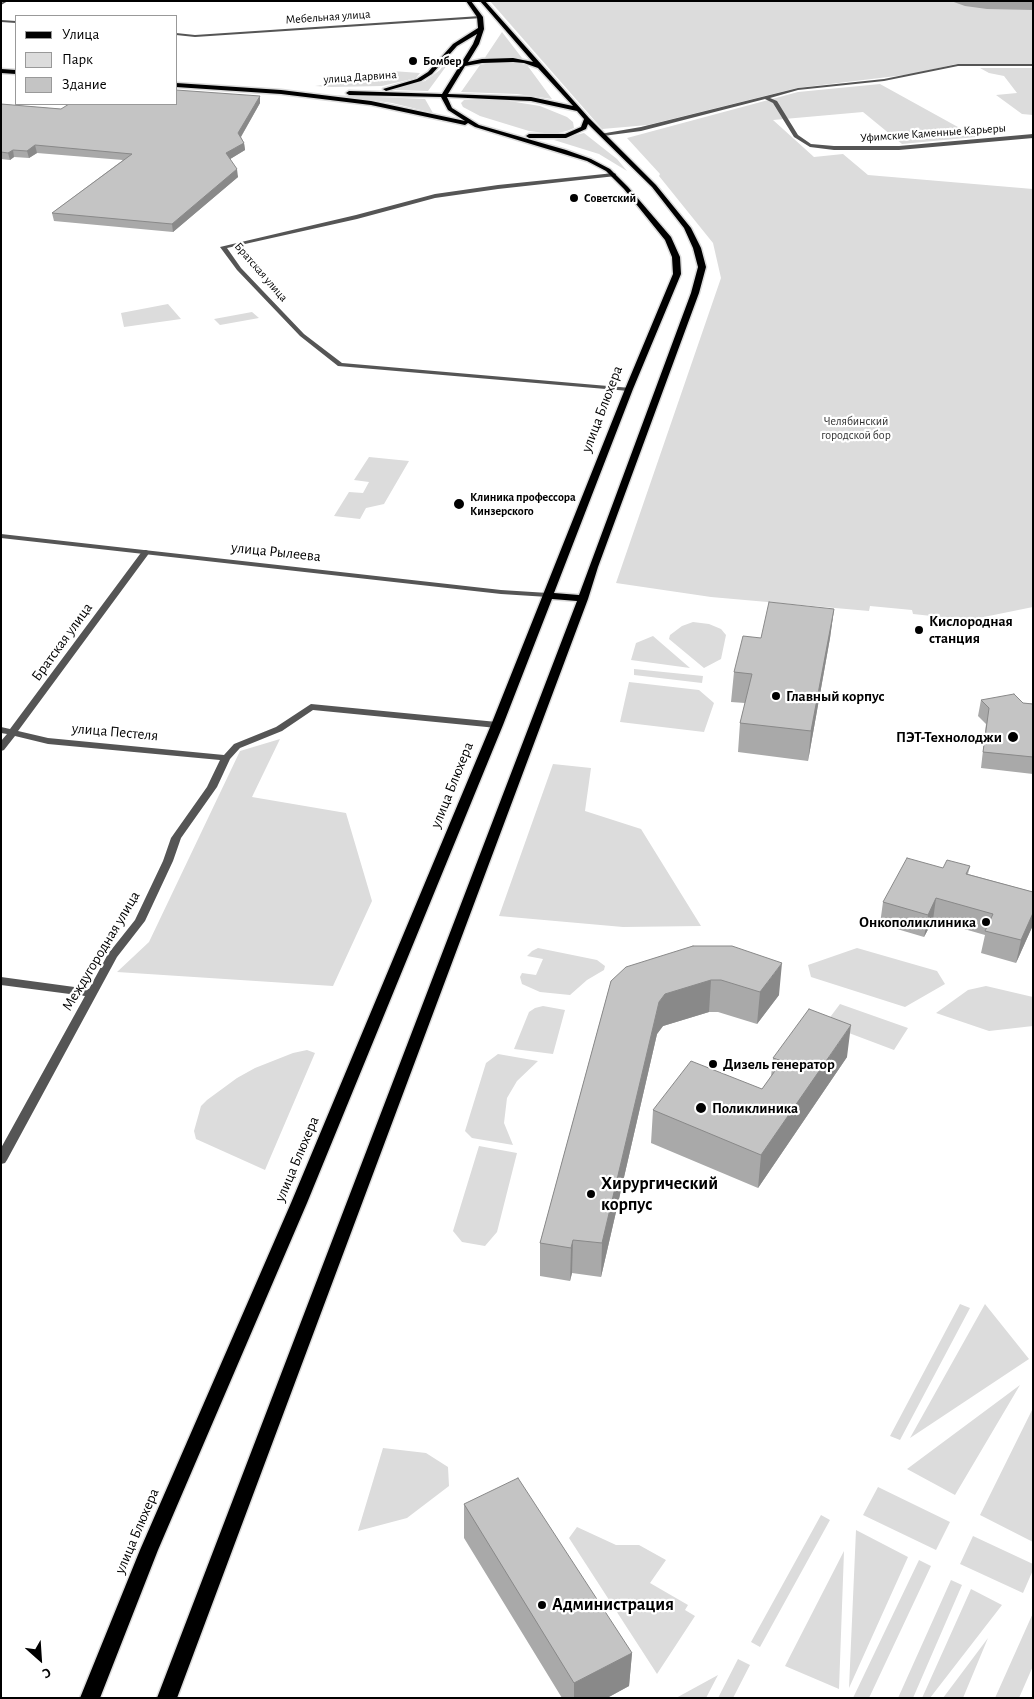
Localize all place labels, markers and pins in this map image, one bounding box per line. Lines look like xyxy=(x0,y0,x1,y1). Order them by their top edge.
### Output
place label: Бомбер xyxy=(423,54,461,68)
marker: Бомбер xyxy=(407,55,419,67)
place label: Советский xyxy=(584,191,636,205)
marker: Советский xyxy=(568,192,580,204)
place label: Клиника профессора Кинзерского xyxy=(470,490,576,518)
marker: Клиника профессора Кинзерского xyxy=(452,497,466,511)
place label: Кислородная станция xyxy=(929,612,1013,647)
marker: Кислородная станция xyxy=(913,624,925,636)
place label: Главный корпус xyxy=(786,687,885,705)
marker: Главный корпус xyxy=(770,690,782,702)
place label: ПЭТ-Технолоджи xyxy=(896,728,1002,746)
marker: ПЭТ-Технолоджи xyxy=(1006,730,1020,744)
place label: Онкополиклиника xyxy=(859,913,976,931)
marker: Онкополиклиника xyxy=(980,916,992,928)
place label: Дизель генератор xyxy=(723,1055,835,1073)
marker: Дизель генератор xyxy=(707,1058,719,1070)
place label: Поликлиника xyxy=(712,1099,798,1117)
marker: Поликлиника xyxy=(694,1101,708,1115)
place label: Хирургический корпус xyxy=(601,1173,718,1216)
marker: Хирургический корпус xyxy=(585,1188,597,1200)
place label: Администрация xyxy=(552,1594,674,1616)
marker: Администрация xyxy=(536,1599,548,1611)

